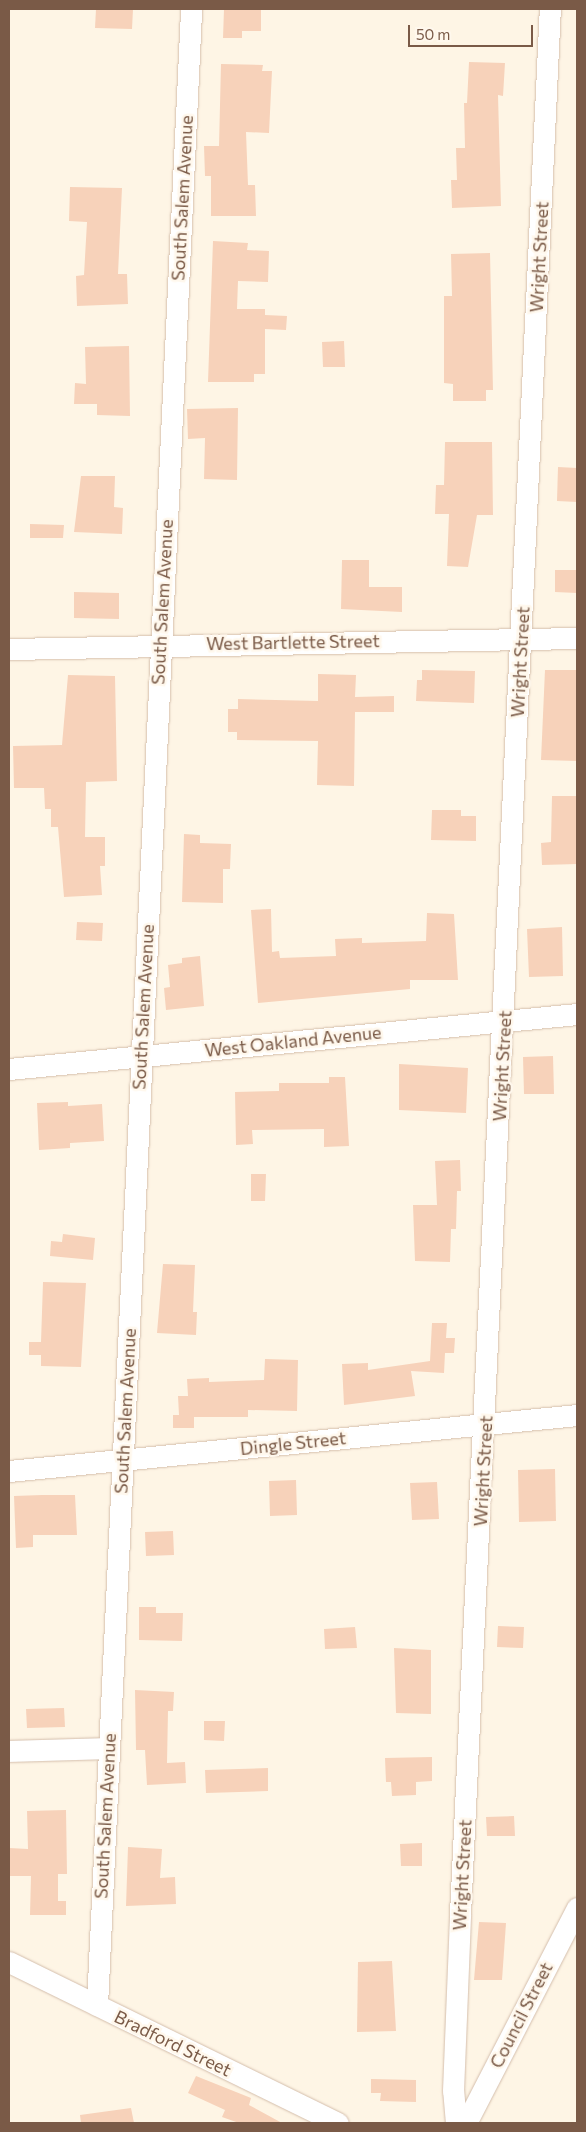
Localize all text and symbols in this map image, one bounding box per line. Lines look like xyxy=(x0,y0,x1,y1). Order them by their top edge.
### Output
scale bar xyxy=(411,15,536,47)
text: 50 m xyxy=(416,25,450,43)
street label: South Salem Avenue xyxy=(167,115,197,281)
street label: Wright Street xyxy=(525,201,553,313)
street label: South Salem Avenue xyxy=(147,519,177,685)
street label: Wright Street xyxy=(506,606,534,718)
street label: West Bartlette Street xyxy=(206,630,380,654)
street label: South Salem Avenue xyxy=(128,924,158,1090)
street label: Wright Street xyxy=(488,1010,516,1122)
street label: West Oakland Avenue xyxy=(204,1021,382,1061)
street label: South Salem Avenue xyxy=(110,1328,140,1494)
street label: Wright Street xyxy=(469,1415,497,1527)
street label: Dingle Street xyxy=(239,1427,347,1459)
street label: South Salem Avenue xyxy=(90,1733,120,1899)
street label: Wright Street xyxy=(448,1819,476,1931)
street label: Council Street xyxy=(485,1958,557,2072)
street label: Bradford Street xyxy=(111,2005,235,2081)

